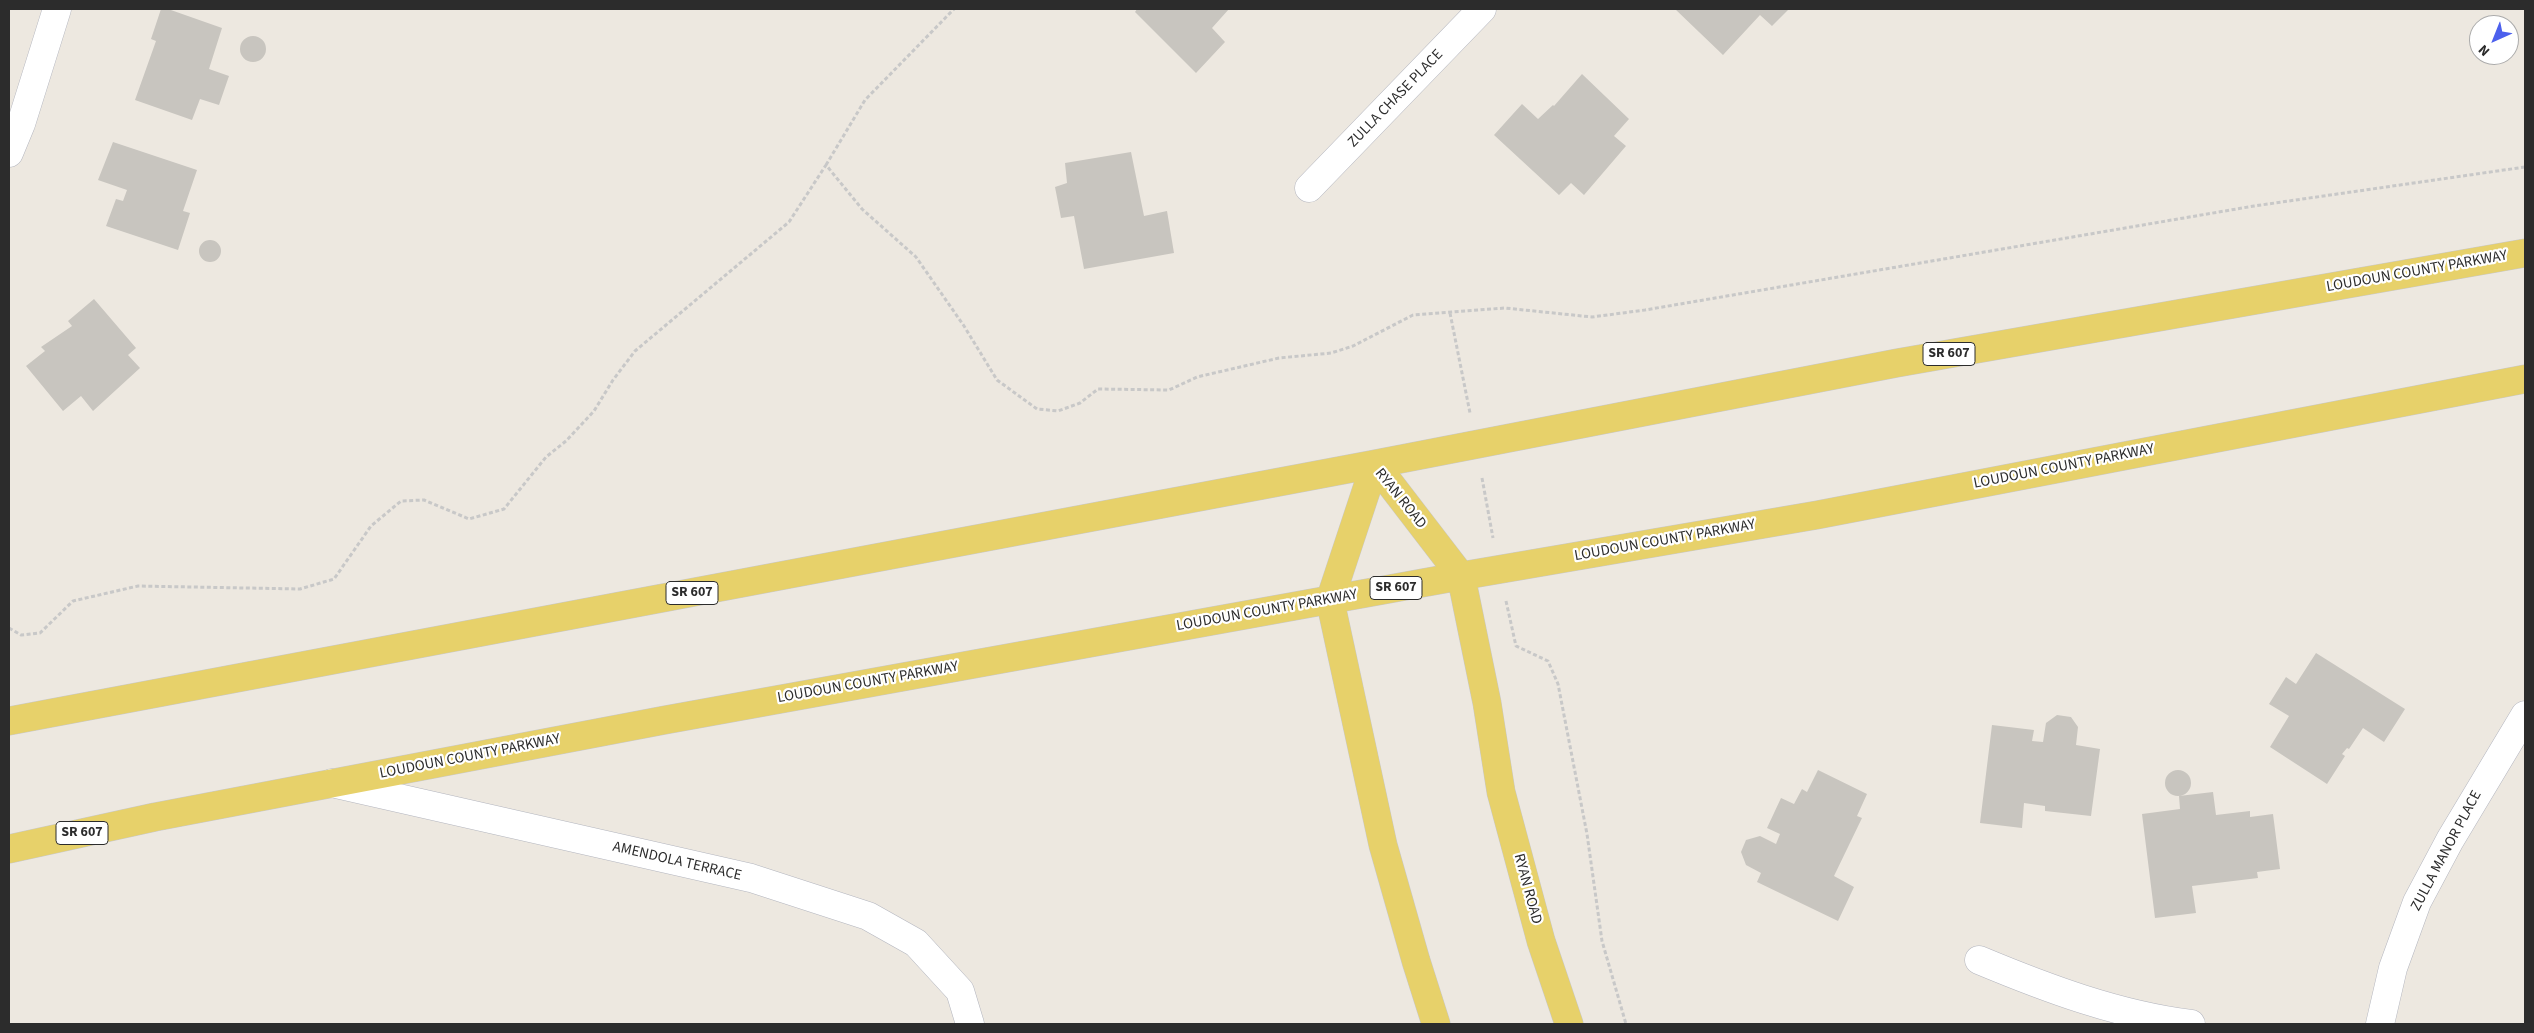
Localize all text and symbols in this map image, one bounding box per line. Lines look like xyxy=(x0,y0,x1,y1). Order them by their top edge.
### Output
north arrow xyxy=(2469,15,2519,65)
text: N xyxy=(2474,40,2495,60)
street label: ZULLA CHASE PLACE xyxy=(1345,46,1447,152)
street label: LOUDOUN COUNTY PARKWAY xyxy=(2325,247,2509,297)
road number: SR 607 xyxy=(1923,342,1975,366)
street label: LOUDOUN COUNTY PARKWAY xyxy=(1972,441,2156,493)
street label: RYAN ROAD xyxy=(1370,465,1430,533)
street label: LOUDOUN COUNTY PARKWAY xyxy=(1573,516,1757,566)
road number: SR 607 xyxy=(1370,576,1422,600)
road number: SR 607 xyxy=(666,582,718,604)
street label: LOUDOUN COUNTY PARKWAY xyxy=(1175,586,1359,636)
street label: LOUDOUN COUNTY PARKWAY xyxy=(776,658,960,708)
street label: LOUDOUN COUNTY PARKWAY xyxy=(378,731,562,783)
street label: ZULLA MANOR PLACE xyxy=(2408,788,2486,914)
road number: SR 607 xyxy=(56,821,108,844)
street label: AMENDOLA TERRACE xyxy=(611,838,743,886)
street label: RYAN ROAD xyxy=(1509,852,1545,926)

